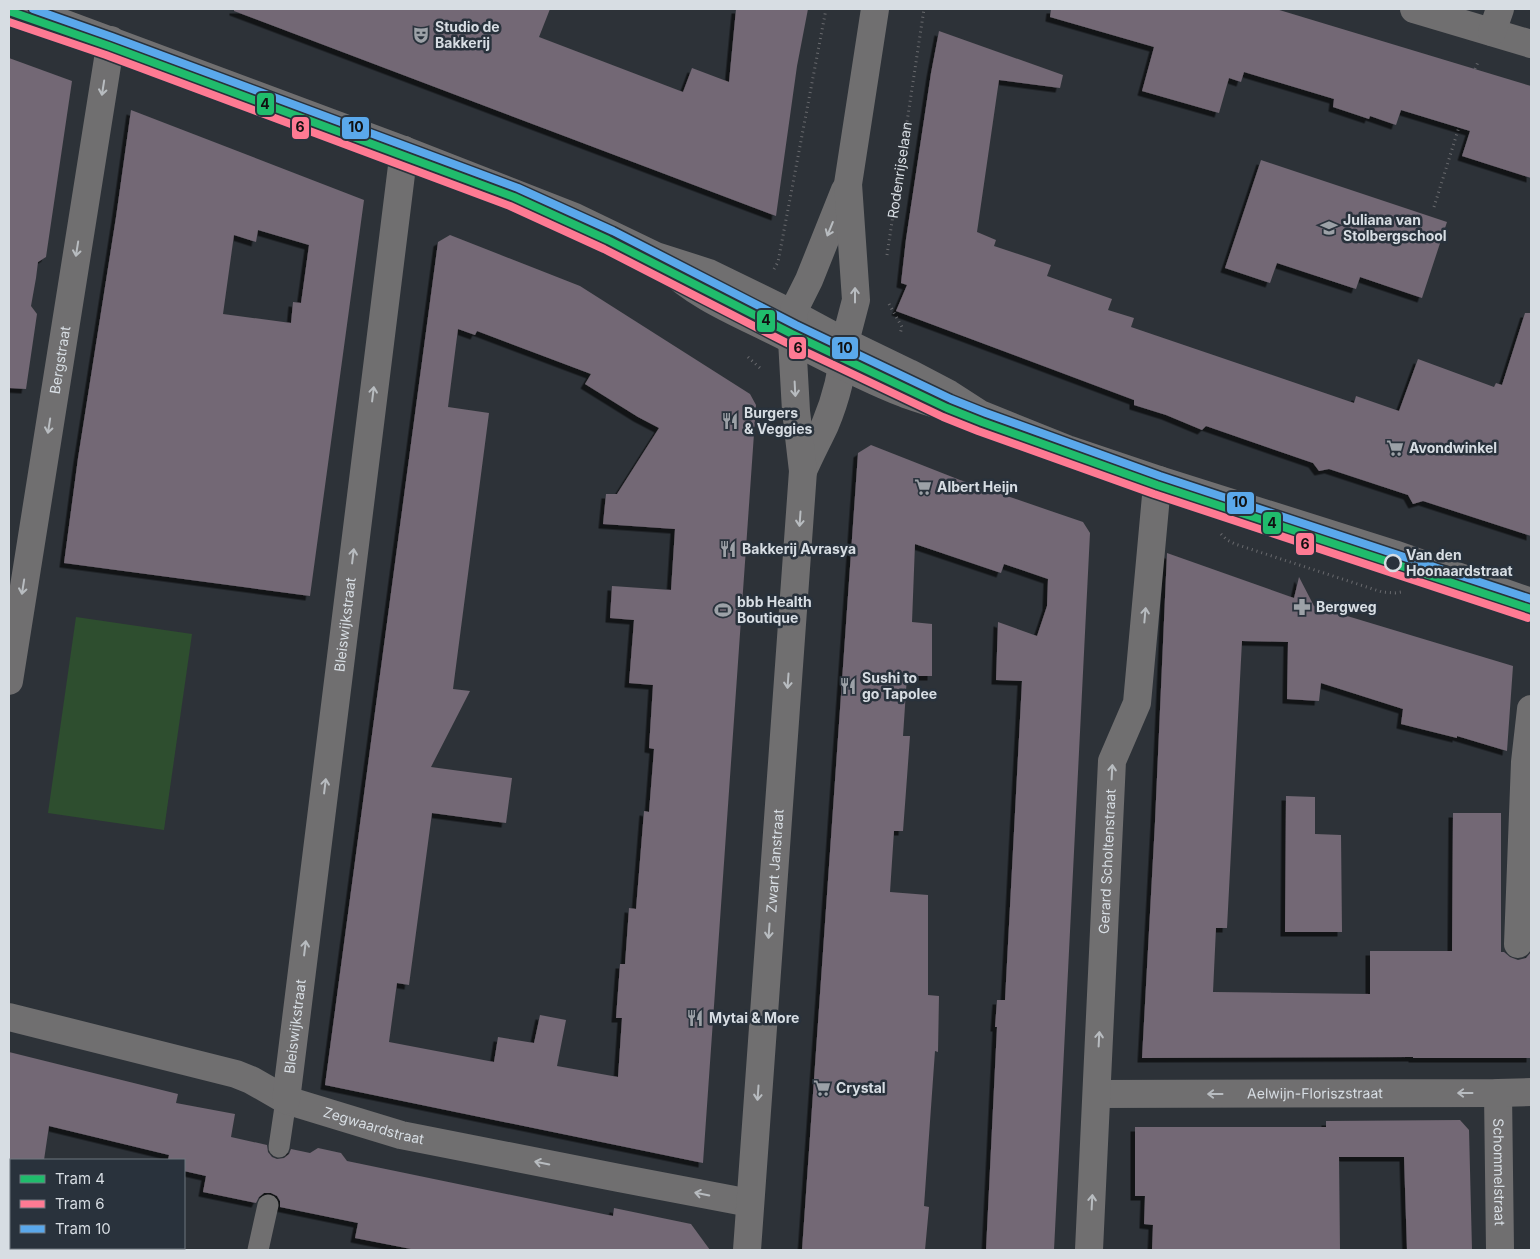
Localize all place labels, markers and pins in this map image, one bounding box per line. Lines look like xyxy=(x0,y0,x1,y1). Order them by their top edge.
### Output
place label: Studio de Bakkerij xyxy=(435,18,500,51)
theatre icon: Studio de Bakkerij xyxy=(411,25,431,45)
place label: Juliana van Stolbergschool xyxy=(1343,211,1447,244)
school or university icon: Juliana van Stolbergschool xyxy=(1319,218,1339,238)
place label: Burgers & Veggies xyxy=(744,404,812,437)
restaurant icon: Burgers & Veggies xyxy=(720,411,740,431)
supermarket icon: Avondwinkel xyxy=(1385,438,1405,458)
place label: Avondwinkel xyxy=(1409,439,1497,456)
supermarket icon: Albert Heijn xyxy=(913,477,933,497)
place label: Albert Heijn xyxy=(937,478,1018,495)
restaurant icon: Bakkerij Avrasya xyxy=(718,539,738,559)
place label: Bakkerij Avrasya xyxy=(742,540,856,557)
place label: Van den Hoonaardstraat xyxy=(1406,546,1513,579)
marker: Van den Hoonaardstraat xyxy=(1384,554,1402,572)
place label: bbb Health Boutique xyxy=(737,593,812,626)
pharmacy icon: Bergweg xyxy=(1292,597,1312,617)
place label: Bergweg xyxy=(1316,598,1377,615)
sports icon: bbb Health Boutique xyxy=(713,600,733,620)
place label: Sushi to go Tapolee xyxy=(862,669,937,702)
restaurant icon: Sushi to go Tapolee xyxy=(838,676,858,696)
restaurant icon: Mytai & More xyxy=(685,1008,705,1028)
place label: Mytai & More xyxy=(709,1009,799,1026)
supermarket icon: Crystal xyxy=(812,1078,832,1098)
place label: Crystal xyxy=(836,1079,886,1096)

